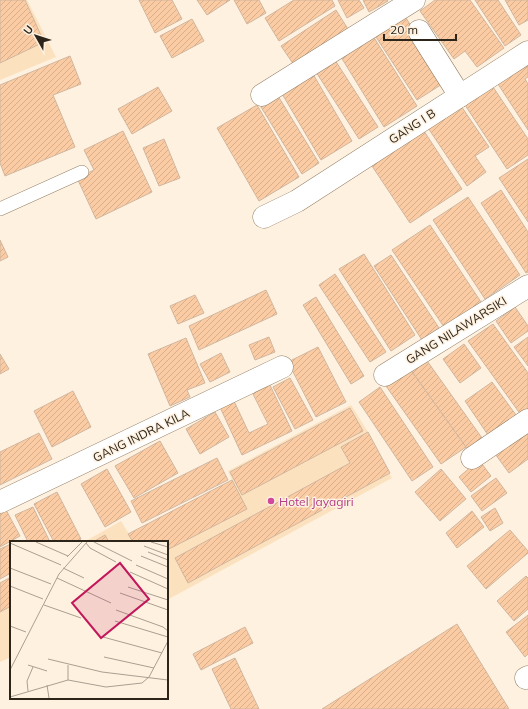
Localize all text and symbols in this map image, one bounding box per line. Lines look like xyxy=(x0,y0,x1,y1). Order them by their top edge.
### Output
north arrow xyxy=(16,16,56,56)
scale bar xyxy=(384,16,456,42)
text: U xyxy=(20,22,36,37)
text: 20 m xyxy=(390,22,418,37)
street label: GANG I B xyxy=(386,105,438,147)
street label: GANG NILAWARSIKI xyxy=(403,293,509,367)
street label: GANG INDRA KILA xyxy=(90,405,192,465)
place label: Hotel Jayagiri xyxy=(279,494,354,509)
marker: Hotel Jayagiri xyxy=(266,496,276,506)
inset map xyxy=(10,541,168,699)

